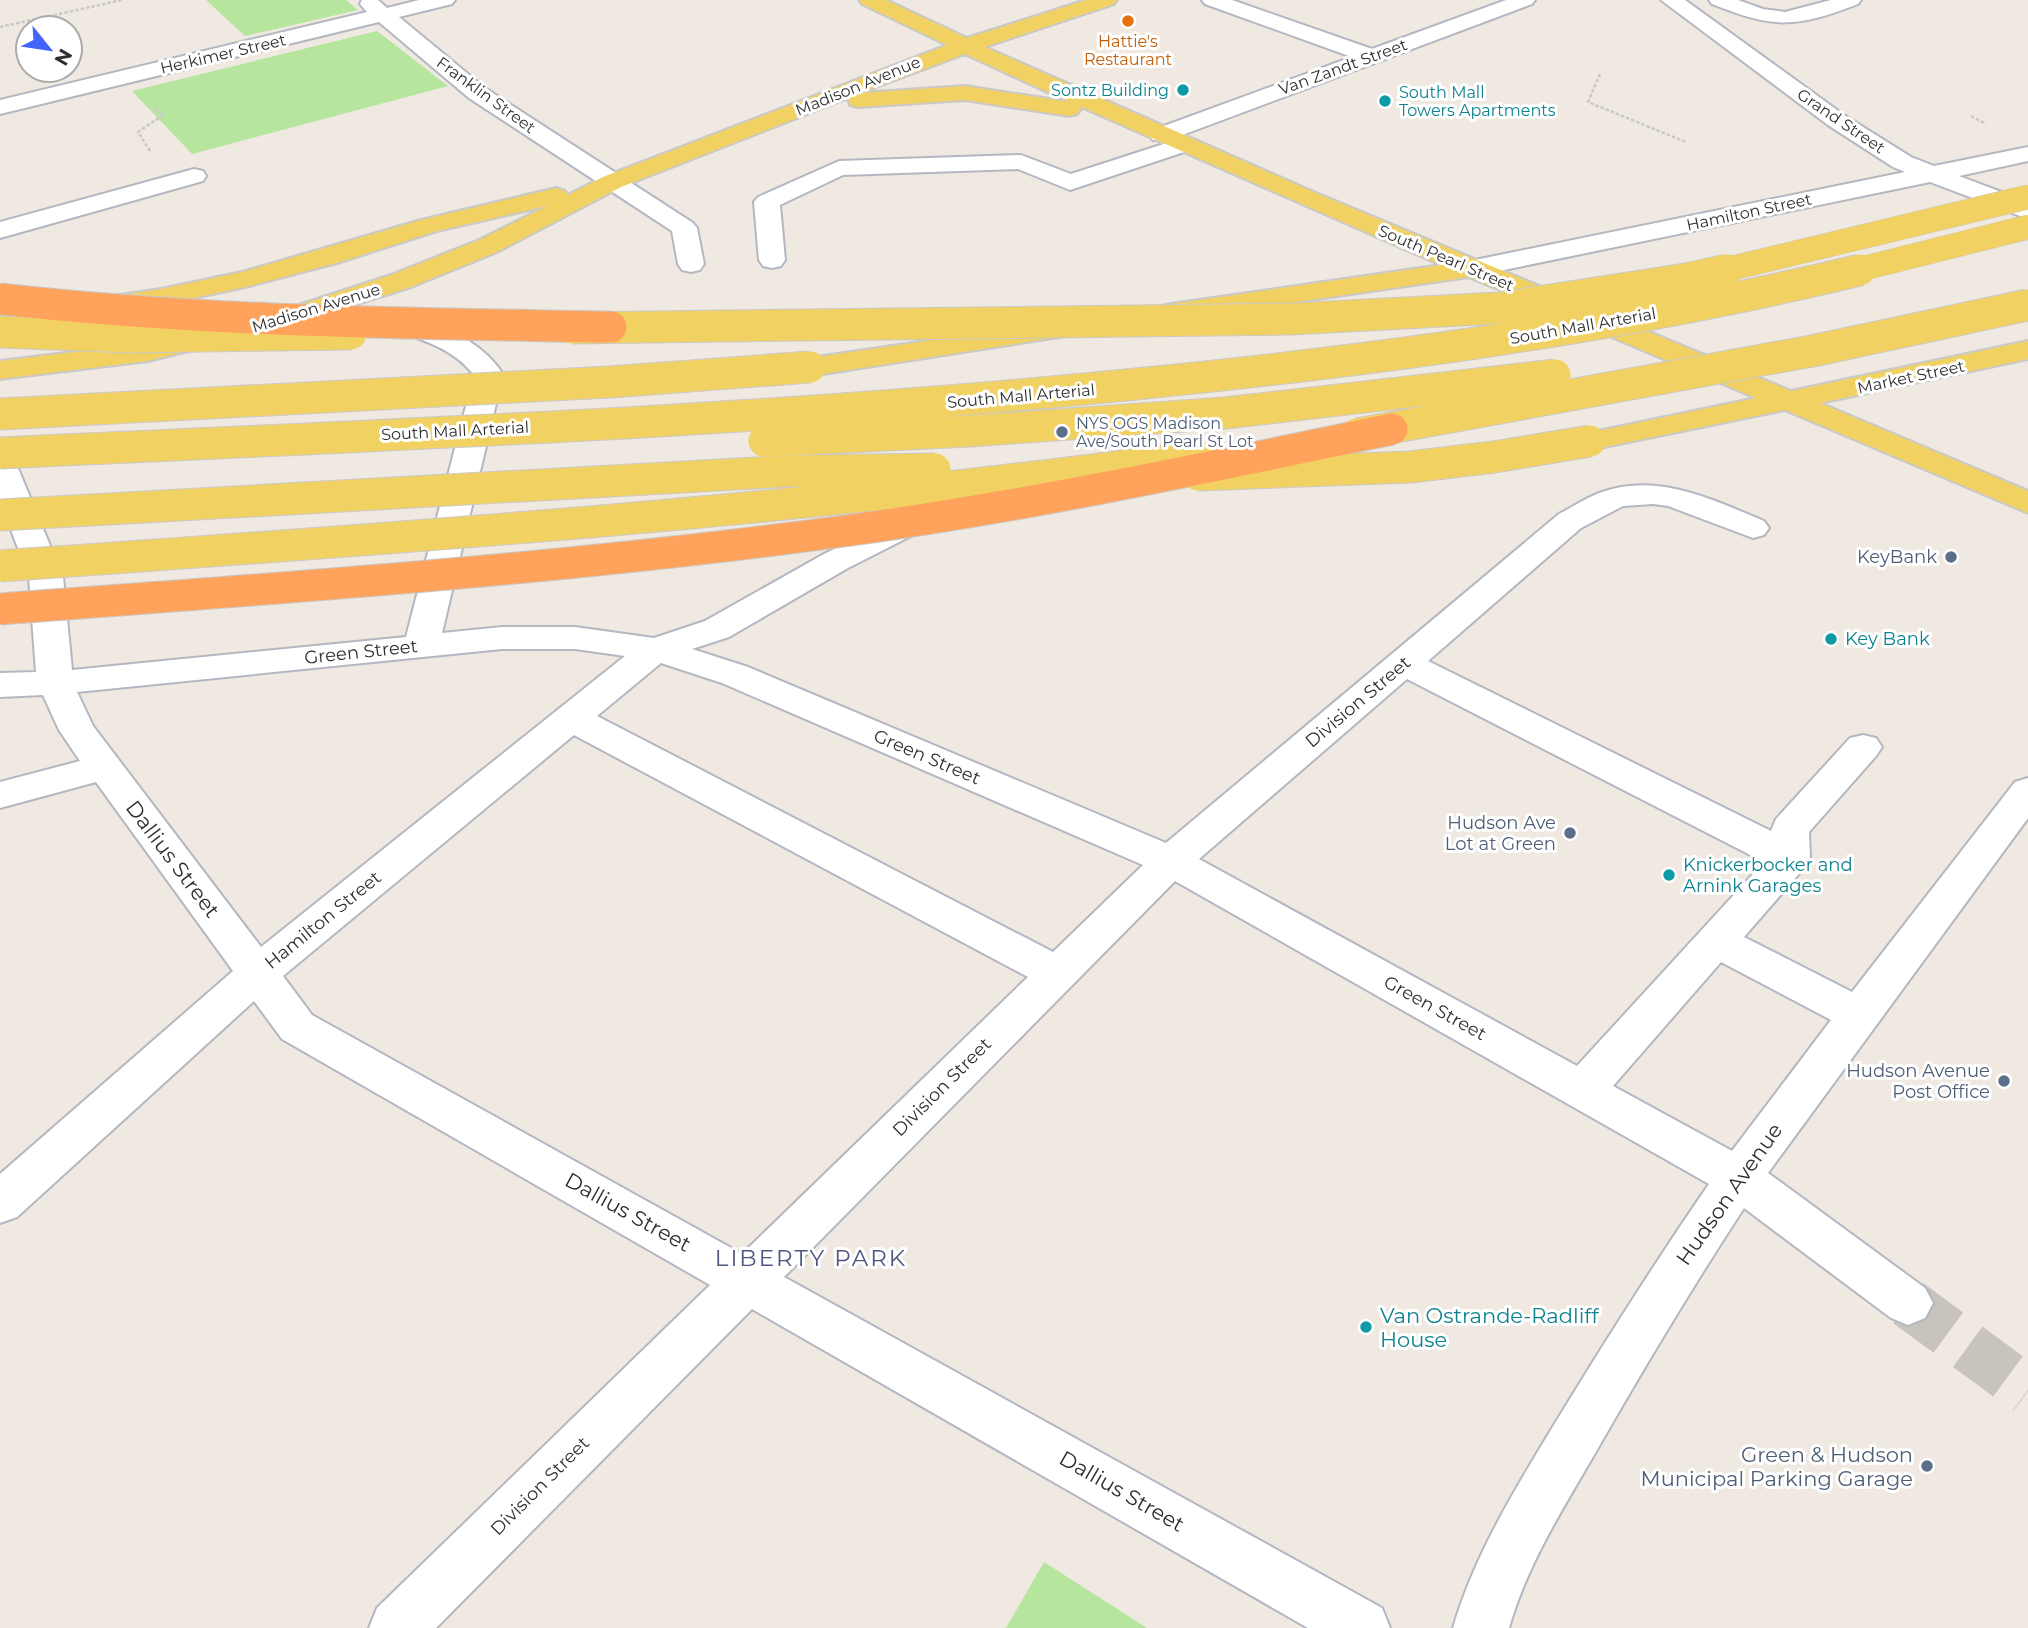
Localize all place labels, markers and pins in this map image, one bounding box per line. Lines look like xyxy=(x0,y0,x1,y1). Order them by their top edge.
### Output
marker: Hattie's Restaurant xyxy=(1120,13,1136,29)
place label: Hattie's Restaurant xyxy=(1084,32,1172,69)
place label: Sontz Building xyxy=(1051,81,1169,100)
marker: Sontz Building xyxy=(1175,82,1191,98)
place label: South Mall Towers Apartments xyxy=(1399,83,1556,120)
marker: South Mall Towers Apartments xyxy=(1377,93,1393,109)
place label: NYS OGS Madison Ave/South Pearl St Lot xyxy=(1076,414,1254,451)
marker: NYS OGS Madison Ave/South Pearl St Lot xyxy=(1054,424,1070,440)
place label: KeyBank xyxy=(1857,546,1937,568)
marker: KeyBank xyxy=(1943,549,1959,565)
place label: Key Bank xyxy=(1845,628,1930,650)
marker: Key Bank xyxy=(1823,631,1839,647)
place label: Hudson Ave Lot at Green xyxy=(1445,812,1556,855)
marker: Hudson Ave Lot at Green xyxy=(1562,825,1578,841)
place label: Knickerbocker and Arnink Garages xyxy=(1683,854,1853,897)
marker: Knickerbocker and Arnink Garages xyxy=(1661,867,1677,883)
place label: Hudson Avenue Post Office xyxy=(1846,1060,1990,1103)
marker: Hudson Avenue Post Office xyxy=(1996,1073,2012,1089)
place label: Van Ostrande-Radliff House xyxy=(1380,1303,1599,1352)
marker: Van Ostrande-Radliff House xyxy=(1358,1319,1374,1335)
place label: Green & Hudson Municipal Parking Garage xyxy=(1641,1442,1913,1491)
marker: Green & Hudson Municipal Parking Garage xyxy=(1919,1458,1935,1474)

